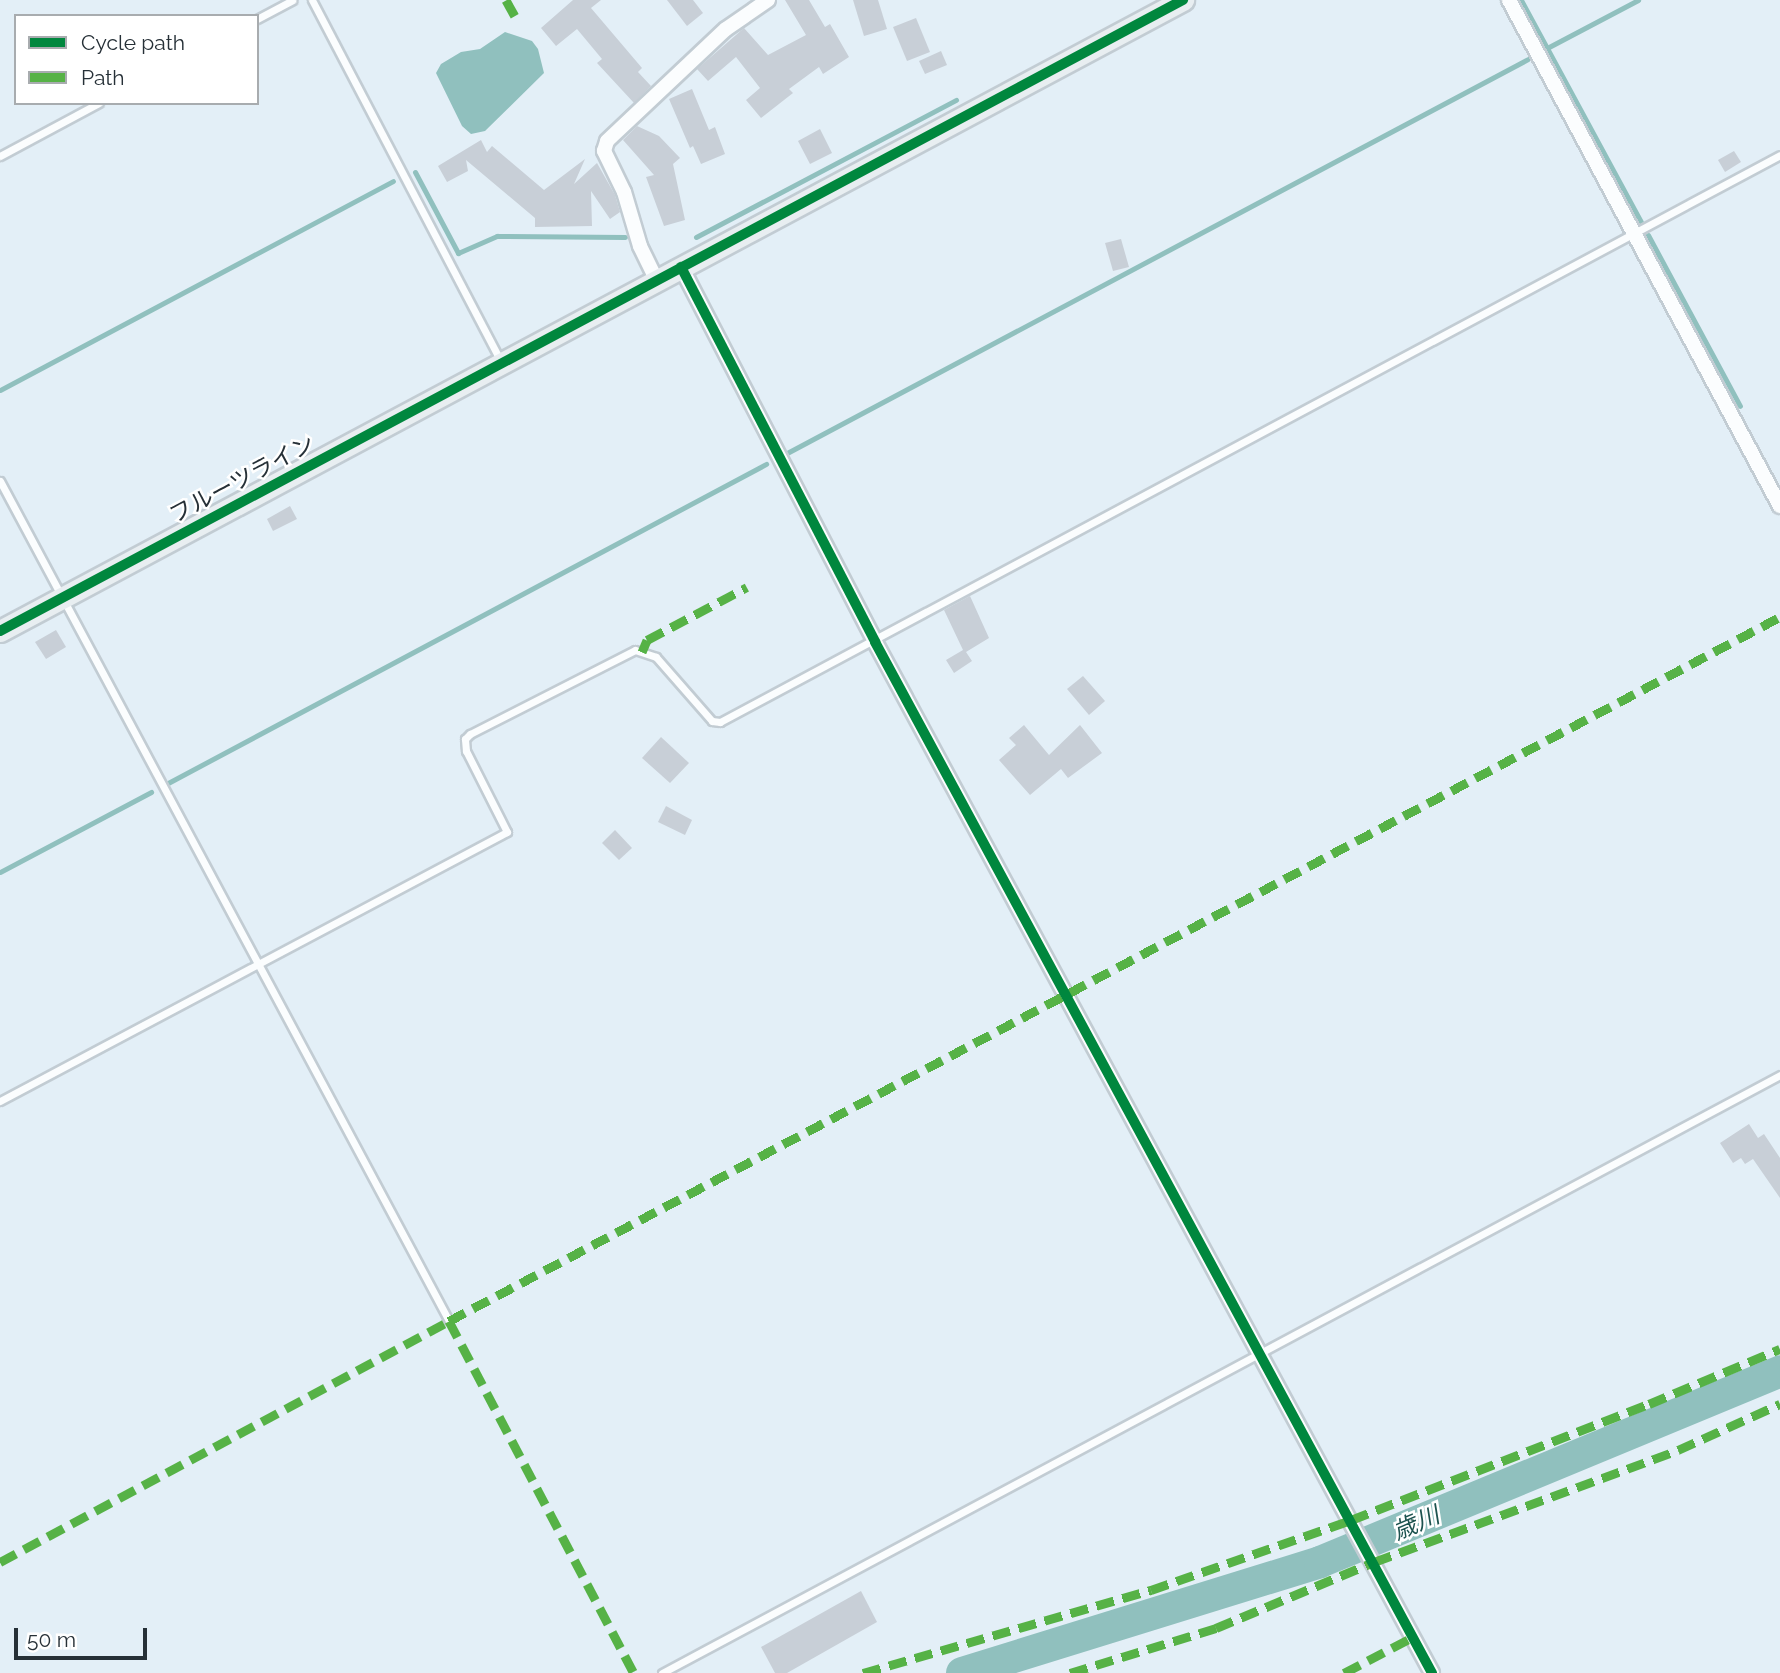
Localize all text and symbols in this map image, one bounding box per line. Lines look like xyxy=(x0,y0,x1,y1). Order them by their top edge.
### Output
legend xyxy=(14,14,259,105)
text: Cycle path xyxy=(81,30,185,55)
text: Path xyxy=(81,65,125,90)
street label: フルーツライン xyxy=(164,429,320,529)
water label: 歳川 xyxy=(1388,1500,1444,1546)
scale bar xyxy=(18,1614,150,1658)
text: 50 m xyxy=(27,1627,76,1652)

